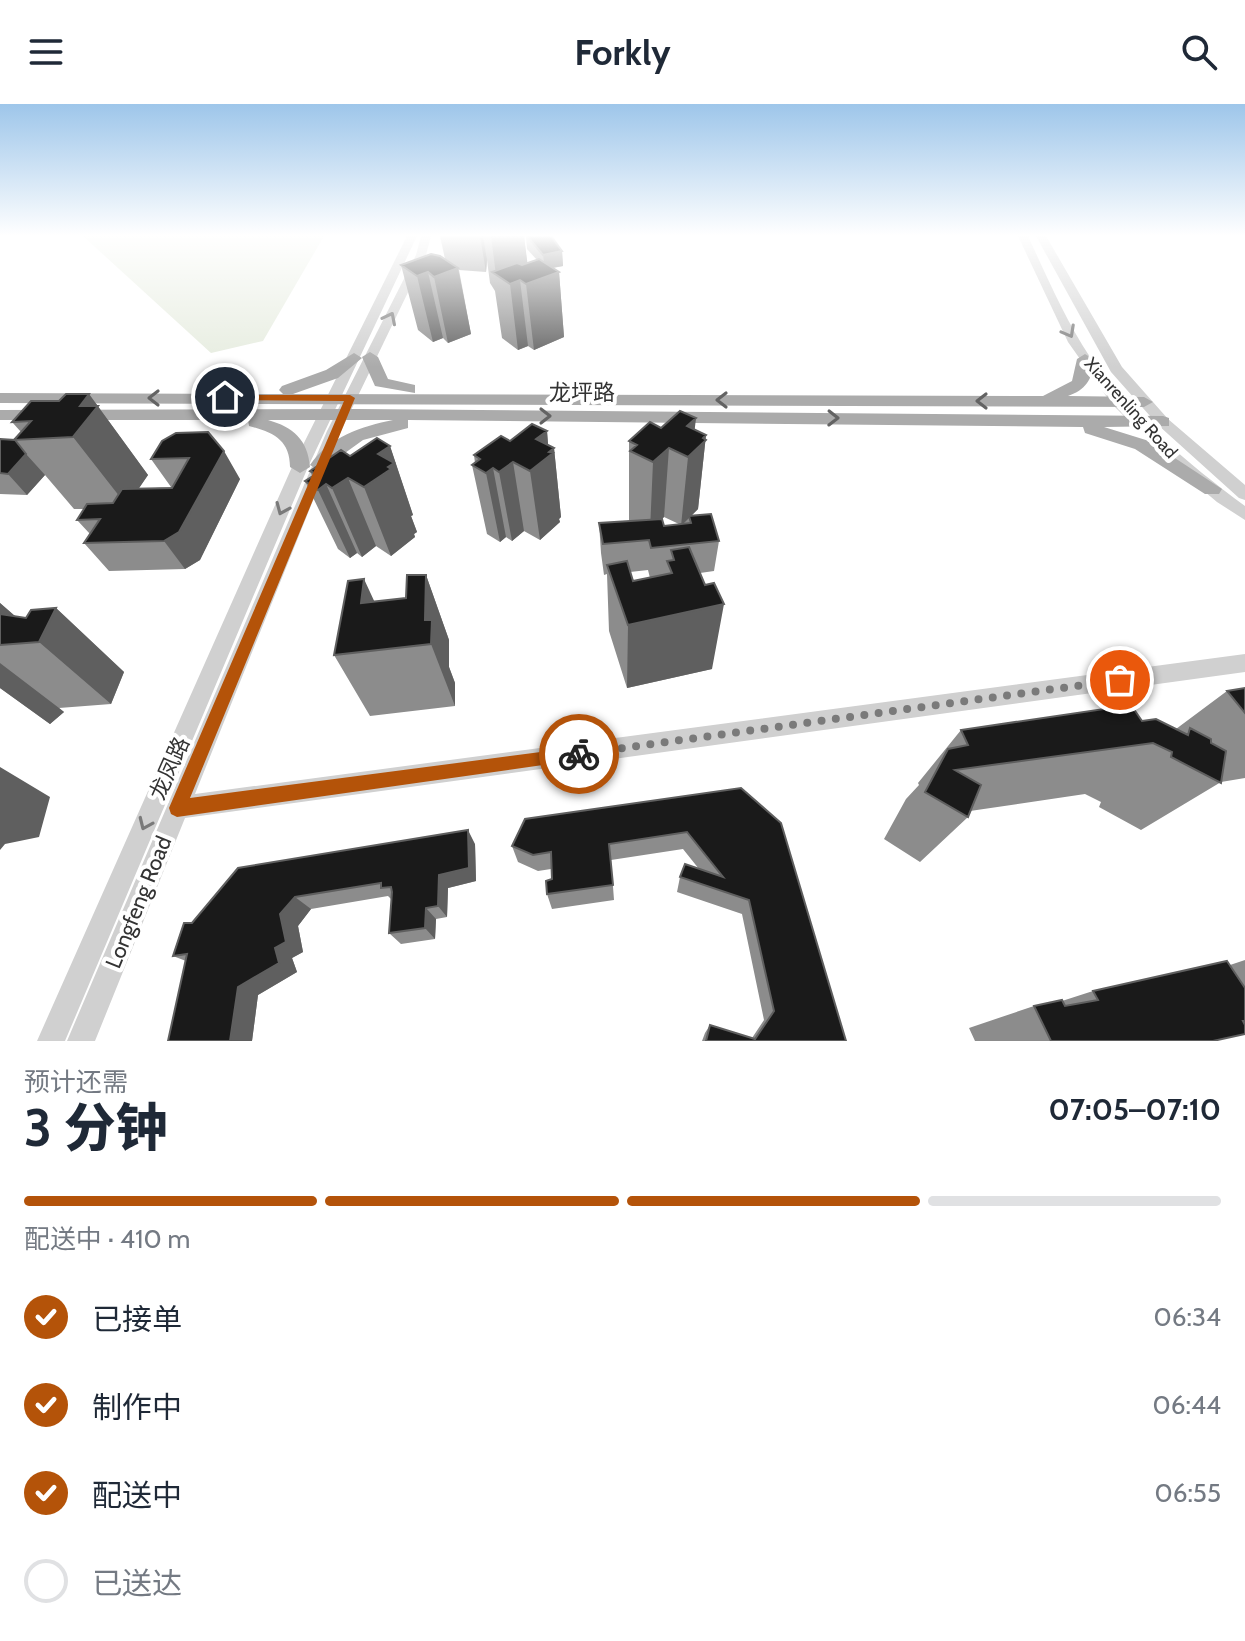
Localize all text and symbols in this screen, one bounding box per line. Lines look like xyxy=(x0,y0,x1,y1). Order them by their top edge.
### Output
icon: menu xyxy=(24,30,68,74)
text: Forkly xyxy=(574,30,671,74)
icon: search xyxy=(1177,30,1221,74)
one-way arrow xyxy=(380,312,395,327)
one-way arrow xyxy=(1059,323,1075,337)
street label: Xianrenling Road xyxy=(1080,353,1182,463)
pin xyxy=(191,363,259,431)
icon: home xyxy=(203,375,247,419)
street label: 龙坪路 xyxy=(549,379,615,406)
one-way arrow xyxy=(147,389,160,407)
one-way arrow xyxy=(715,391,728,409)
one-way arrow xyxy=(975,392,988,410)
one-way arrow xyxy=(539,407,552,425)
one-way arrow xyxy=(827,410,840,427)
one-way arrow xyxy=(276,500,292,515)
pin xyxy=(1086,646,1154,714)
icon: bag xyxy=(1098,658,1142,702)
courier xyxy=(539,714,619,794)
icon: bike xyxy=(557,732,601,776)
street label: 龙凤路 xyxy=(144,733,195,804)
one-way arrow xyxy=(139,816,155,830)
street label: Longfeng Road xyxy=(100,832,177,972)
text: 预计还需 xyxy=(24,1066,128,1098)
text: 07:05–07:10 xyxy=(1049,1091,1221,1128)
text: 3 分钟 xyxy=(24,1096,168,1159)
text: 配送中 · 410 m xyxy=(24,1223,190,1255)
icon: check xyxy=(24,1295,68,1339)
text: 已接单 xyxy=(92,1301,182,1338)
text: 06:34 xyxy=(1154,1301,1221,1333)
icon: check xyxy=(24,1383,68,1427)
text: 制作中 xyxy=(92,1389,182,1426)
text: 06:44 xyxy=(1153,1389,1221,1421)
icon: check xyxy=(24,1471,68,1515)
text: 配送中 xyxy=(92,1477,182,1514)
text: 06:55 xyxy=(1155,1477,1221,1509)
text: 已送达 xyxy=(92,1565,182,1602)

